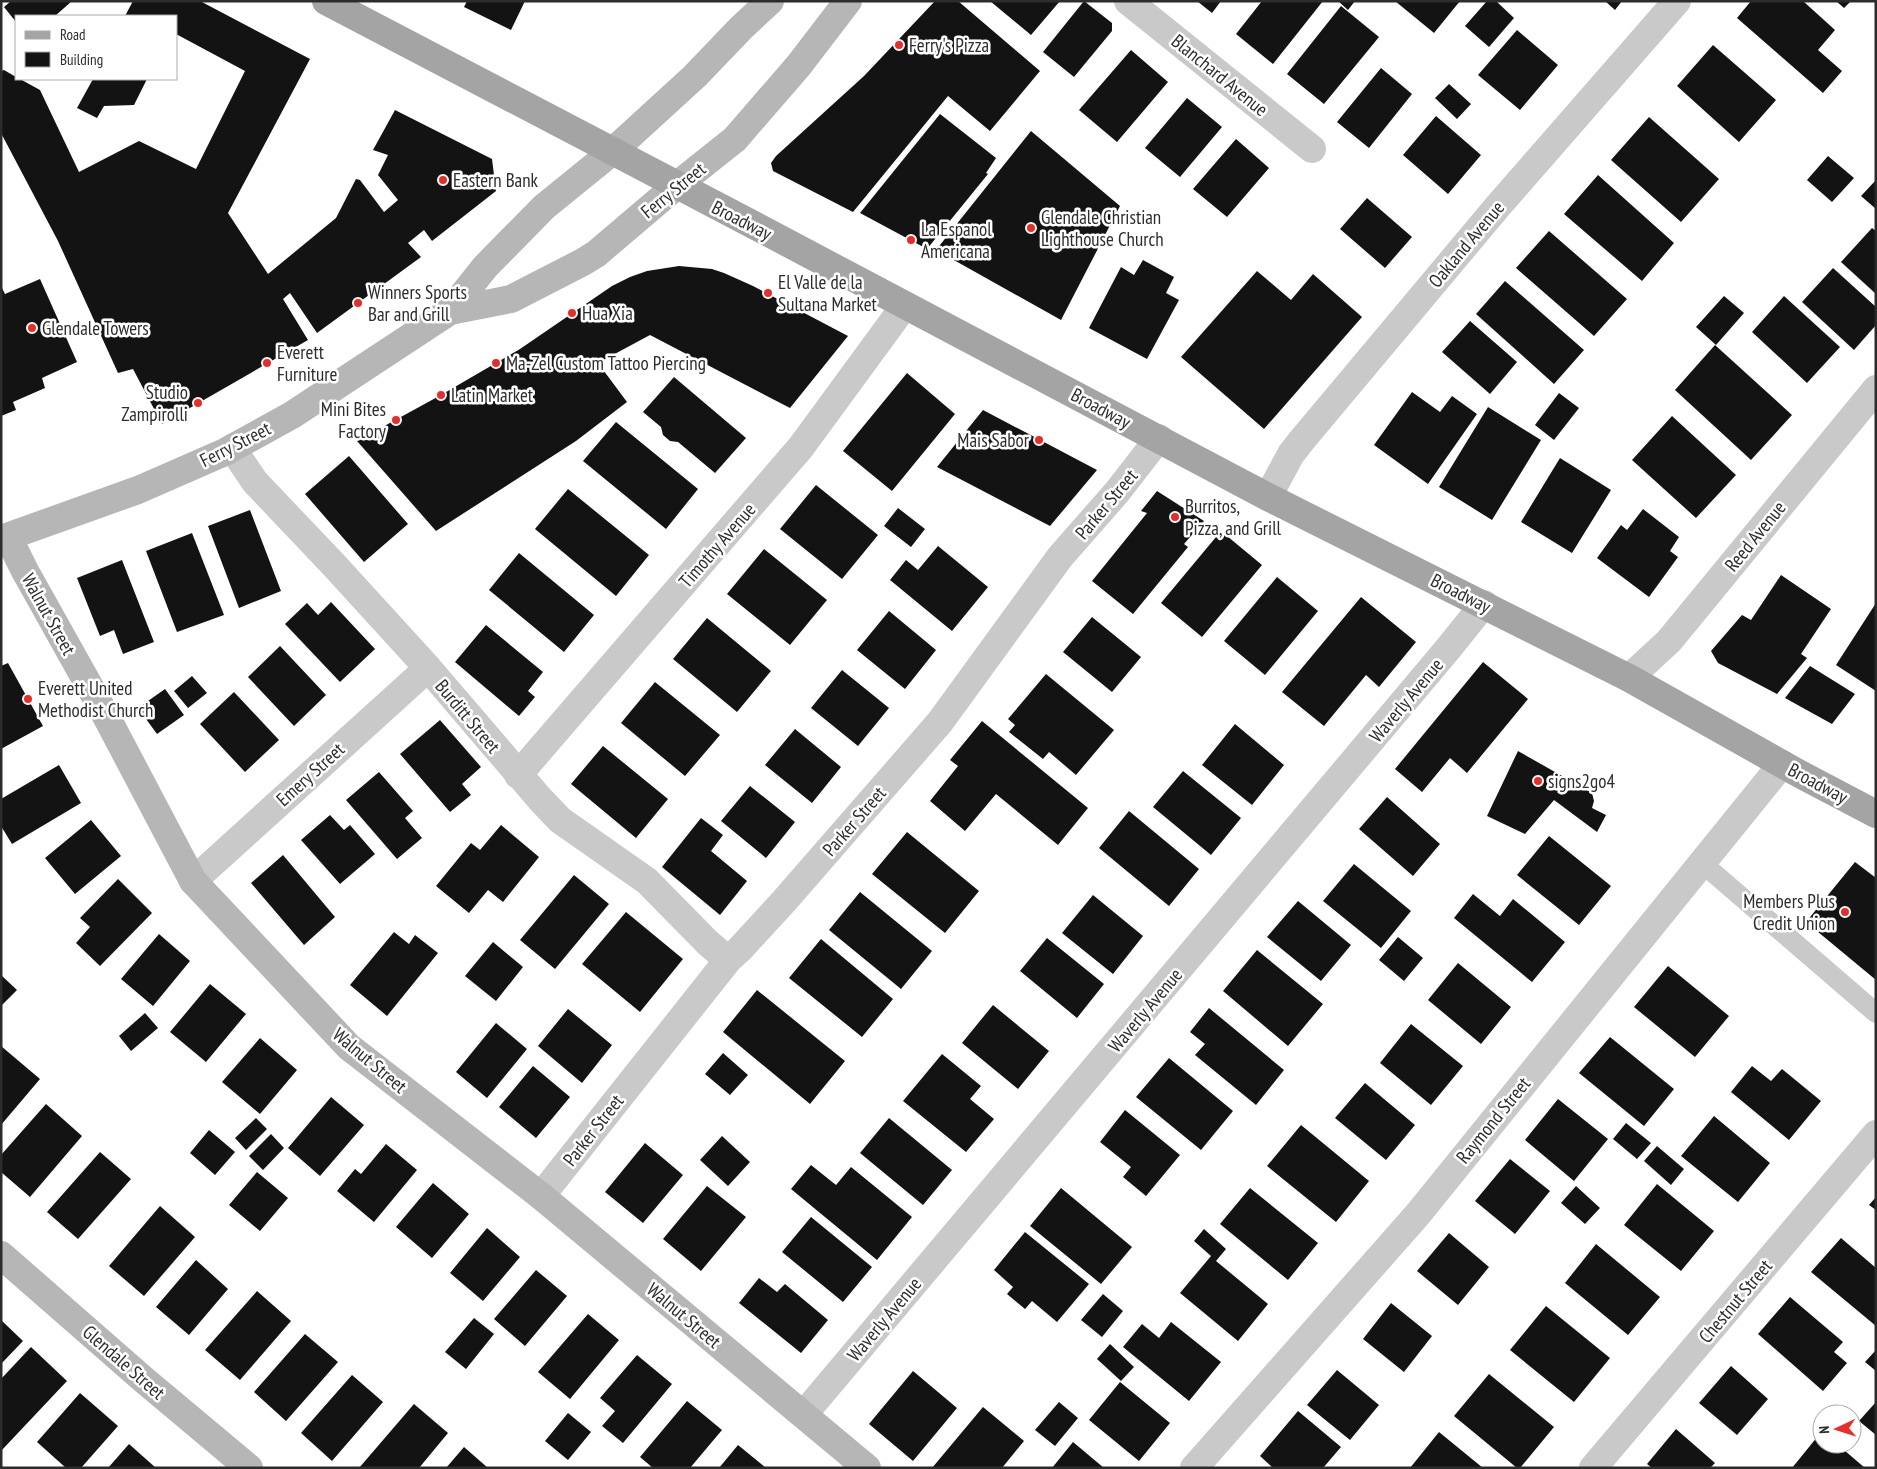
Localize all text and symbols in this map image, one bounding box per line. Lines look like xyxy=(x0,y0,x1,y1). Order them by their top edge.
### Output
legend xyxy=(15,15,178,80)
text: Road xyxy=(60,25,86,44)
street label: Blanchard Avenue xyxy=(1167,29,1273,121)
place label: Ferry's Pizza xyxy=(909,33,989,57)
marker: Ferry's Pizza xyxy=(893,39,905,51)
text: Building xyxy=(60,50,103,69)
street label: Ferry Street xyxy=(636,156,711,223)
place label: Eastern Bank xyxy=(453,168,539,192)
marker: Eastern Bank xyxy=(437,174,449,186)
street label: Broadway xyxy=(708,195,777,246)
street label: Oakland Avenue xyxy=(1423,196,1509,292)
place label: Glendale Christian Lighthouse Church xyxy=(1041,205,1164,251)
place label: La Espanol Americana xyxy=(921,217,992,263)
marker: Glendale Christian Lighthouse Church xyxy=(1025,222,1037,234)
marker: La Espanol Americana xyxy=(905,234,917,246)
place label: El Valle de la Sultana Market xyxy=(778,270,878,316)
place label: Winners Sports Bar and Grill xyxy=(368,280,467,326)
marker: El Valle de la Sultana Market xyxy=(762,287,774,299)
marker: Winners Sports Bar and Grill xyxy=(352,297,364,309)
place label: Hua Xia xyxy=(582,301,633,325)
marker: Hua Xia xyxy=(566,307,578,319)
place label: Glendale Towers xyxy=(42,316,149,340)
marker: Glendale Towers xyxy=(26,322,38,334)
place label: Everett Furniture xyxy=(277,340,337,386)
place label: Ma-Zel Custom Tattoo Piercing xyxy=(506,351,706,375)
marker: Everett Furniture xyxy=(261,357,273,369)
marker: Ma-Zel Custom Tattoo Piercing xyxy=(490,357,502,369)
place label: Studio Zampirolli xyxy=(121,380,188,426)
street label: Broadway xyxy=(1067,382,1136,434)
place label: Latin Market xyxy=(451,383,534,407)
marker: Latin Market xyxy=(435,389,447,401)
marker: Studio Zampirolli xyxy=(192,397,204,409)
place label: Mini Bites Factory xyxy=(321,397,387,443)
marker: Mini Bites Factory xyxy=(390,414,402,426)
street label: Ferry Street xyxy=(196,416,275,472)
place label: Mais Sabor xyxy=(957,428,1030,452)
marker: Mais Sabor xyxy=(1033,434,1045,446)
street label: Parker Street xyxy=(1070,463,1143,544)
place label: Burritos, Pizza, and Grill xyxy=(1185,494,1282,540)
street label: Reed Avenue xyxy=(1719,496,1791,576)
street label: Timothy Avenue xyxy=(674,497,761,592)
marker: Burritos, Pizza, and Grill xyxy=(1169,511,1181,523)
street label: Broadway xyxy=(1427,568,1496,619)
street label: Walnut Street xyxy=(17,569,82,660)
street label: Waverly Avenue xyxy=(1364,653,1448,747)
street label: Burditt Street xyxy=(430,674,506,758)
place label: Everett United Methodist Church xyxy=(38,676,153,722)
marker: Everett United Methodist Church xyxy=(22,693,34,705)
street label: Emery Street xyxy=(271,737,350,811)
street label: Broadway xyxy=(1784,757,1853,809)
place label: signs2go4 xyxy=(1548,769,1615,793)
marker: signs2go4 xyxy=(1532,775,1544,787)
street label: Parker Street xyxy=(817,781,891,861)
place label: Members Plus Credit Union xyxy=(1743,889,1835,935)
marker: Members Plus Credit Union xyxy=(1839,906,1851,918)
street label: Waverly Avenue xyxy=(1103,963,1187,1057)
street label: Walnut Street xyxy=(328,1022,413,1098)
street label: Raymond Street xyxy=(1451,1071,1536,1168)
street label: Parker Street xyxy=(558,1089,629,1171)
street label: Chestnut Street xyxy=(1693,1254,1777,1348)
street label: Waverly Avenue xyxy=(842,1272,926,1366)
street label: Walnut Street xyxy=(642,1277,727,1353)
street label: Glendale Street xyxy=(78,1320,171,1405)
north arrow xyxy=(1812,1404,1862,1454)
text: N xyxy=(1815,1426,1833,1434)

